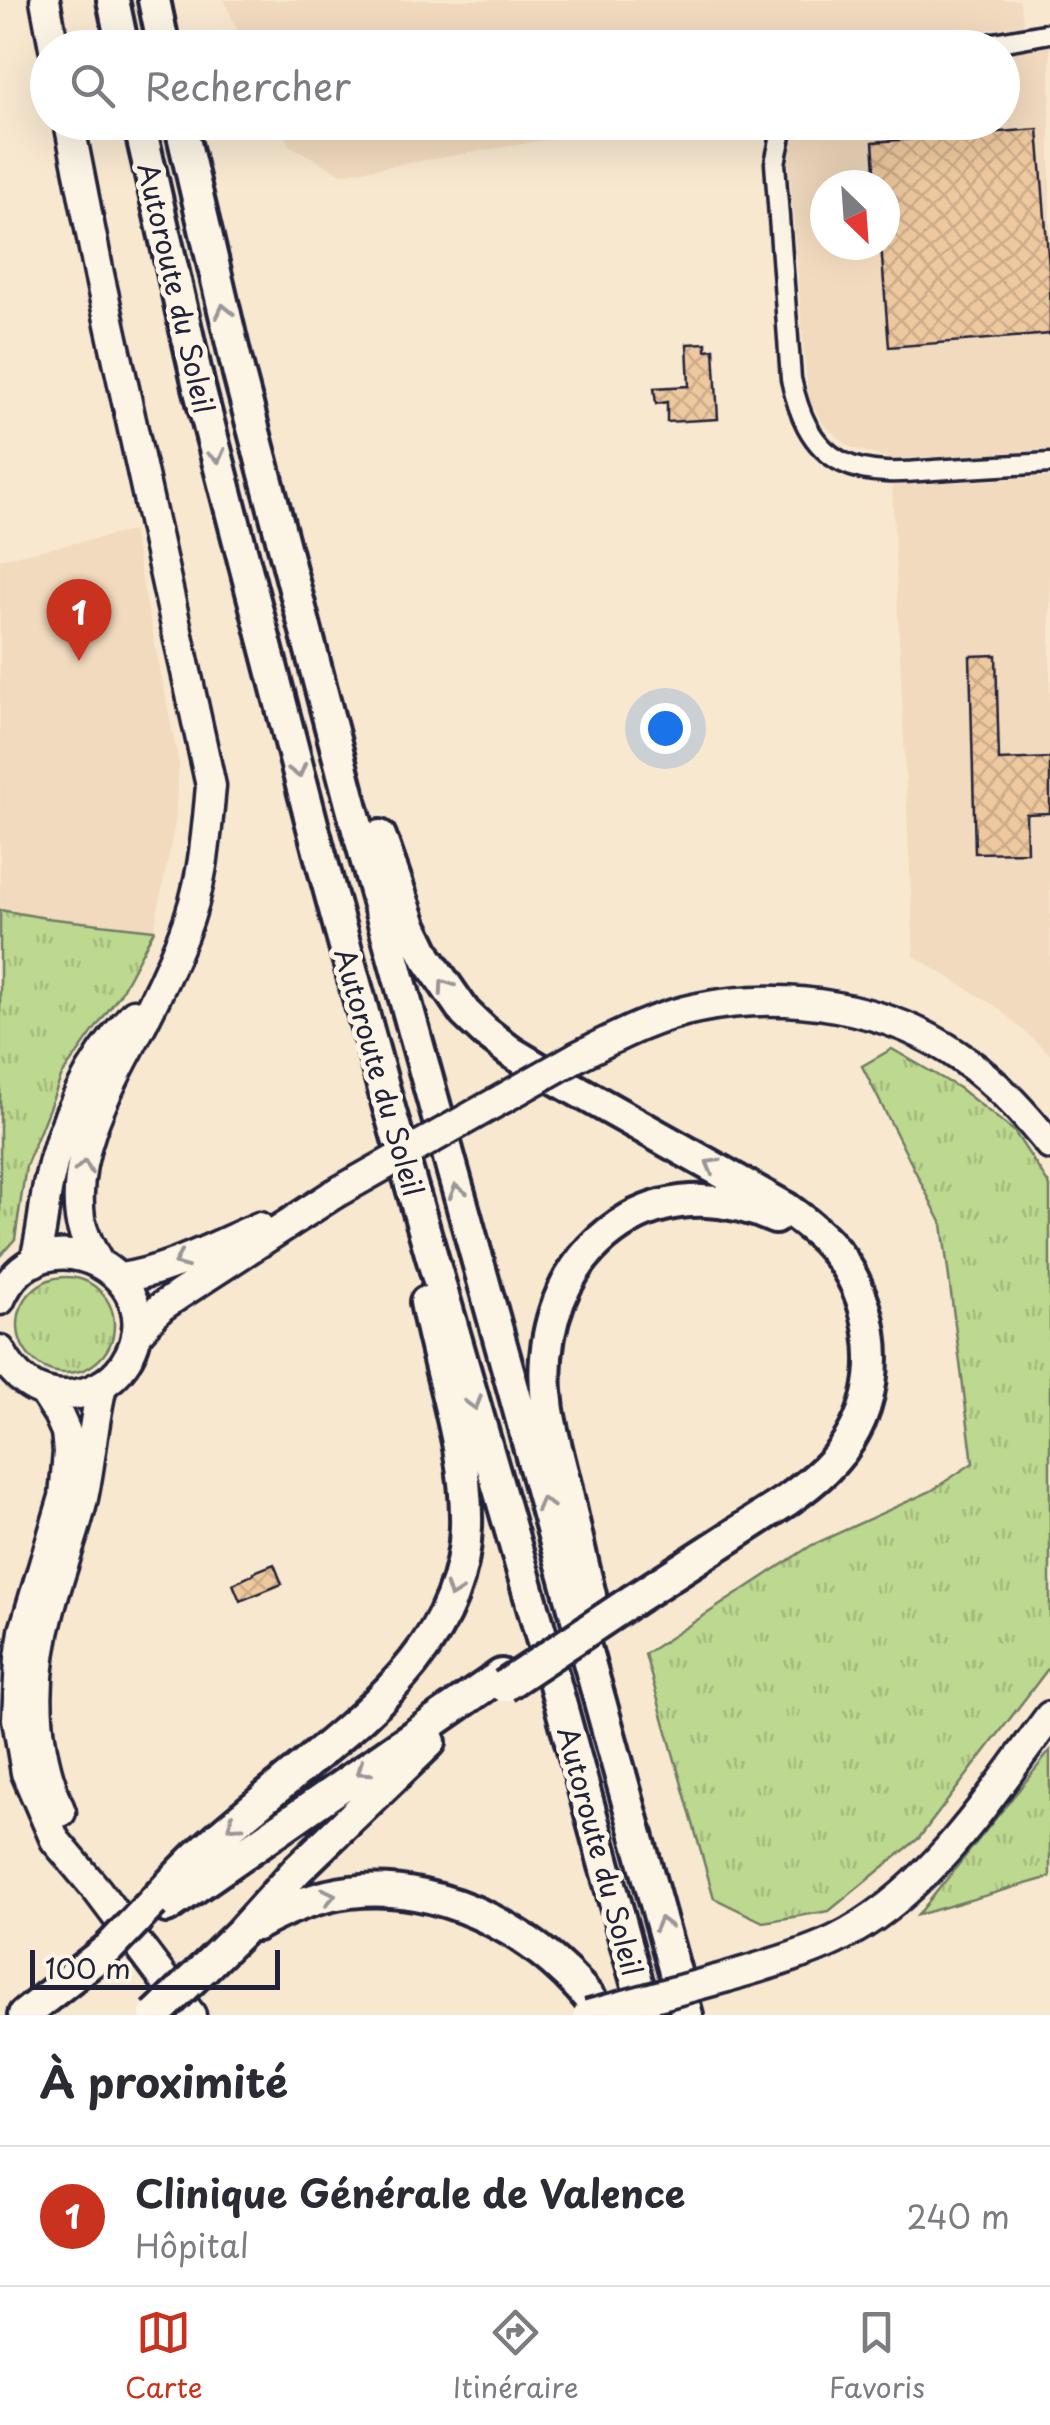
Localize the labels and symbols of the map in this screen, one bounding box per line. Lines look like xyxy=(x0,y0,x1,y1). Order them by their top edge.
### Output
street label: Autoroute du Soleil xyxy=(127,158,227,418)
north arrow xyxy=(810,170,900,260)
one-way arrow xyxy=(215,303,236,320)
one-way arrow xyxy=(205,447,226,464)
pin: 1 xyxy=(46,578,112,661)
your location xyxy=(640,703,691,754)
one-way arrow xyxy=(286,762,307,779)
street label: Autoroute du Soleil xyxy=(324,943,436,1201)
one-way arrow xyxy=(439,979,457,997)
one-way arrow xyxy=(73,1158,94,1175)
one-way arrow xyxy=(705,1158,723,1178)
one-way arrow xyxy=(447,1183,468,1200)
one-way arrow xyxy=(172,1249,190,1269)
one-way arrow xyxy=(463,1394,484,1411)
one-way arrow xyxy=(535,1496,556,1513)
one-way arrow xyxy=(444,1581,465,1598)
street label: Autoroute du Soleil xyxy=(547,1722,655,1980)
one-way arrow xyxy=(355,1758,374,1776)
one-way arrow xyxy=(227,1812,245,1830)
one-way arrow xyxy=(321,1887,338,1908)
one-way arrow xyxy=(652,1916,673,1934)
scale bar xyxy=(30,1945,280,1990)

